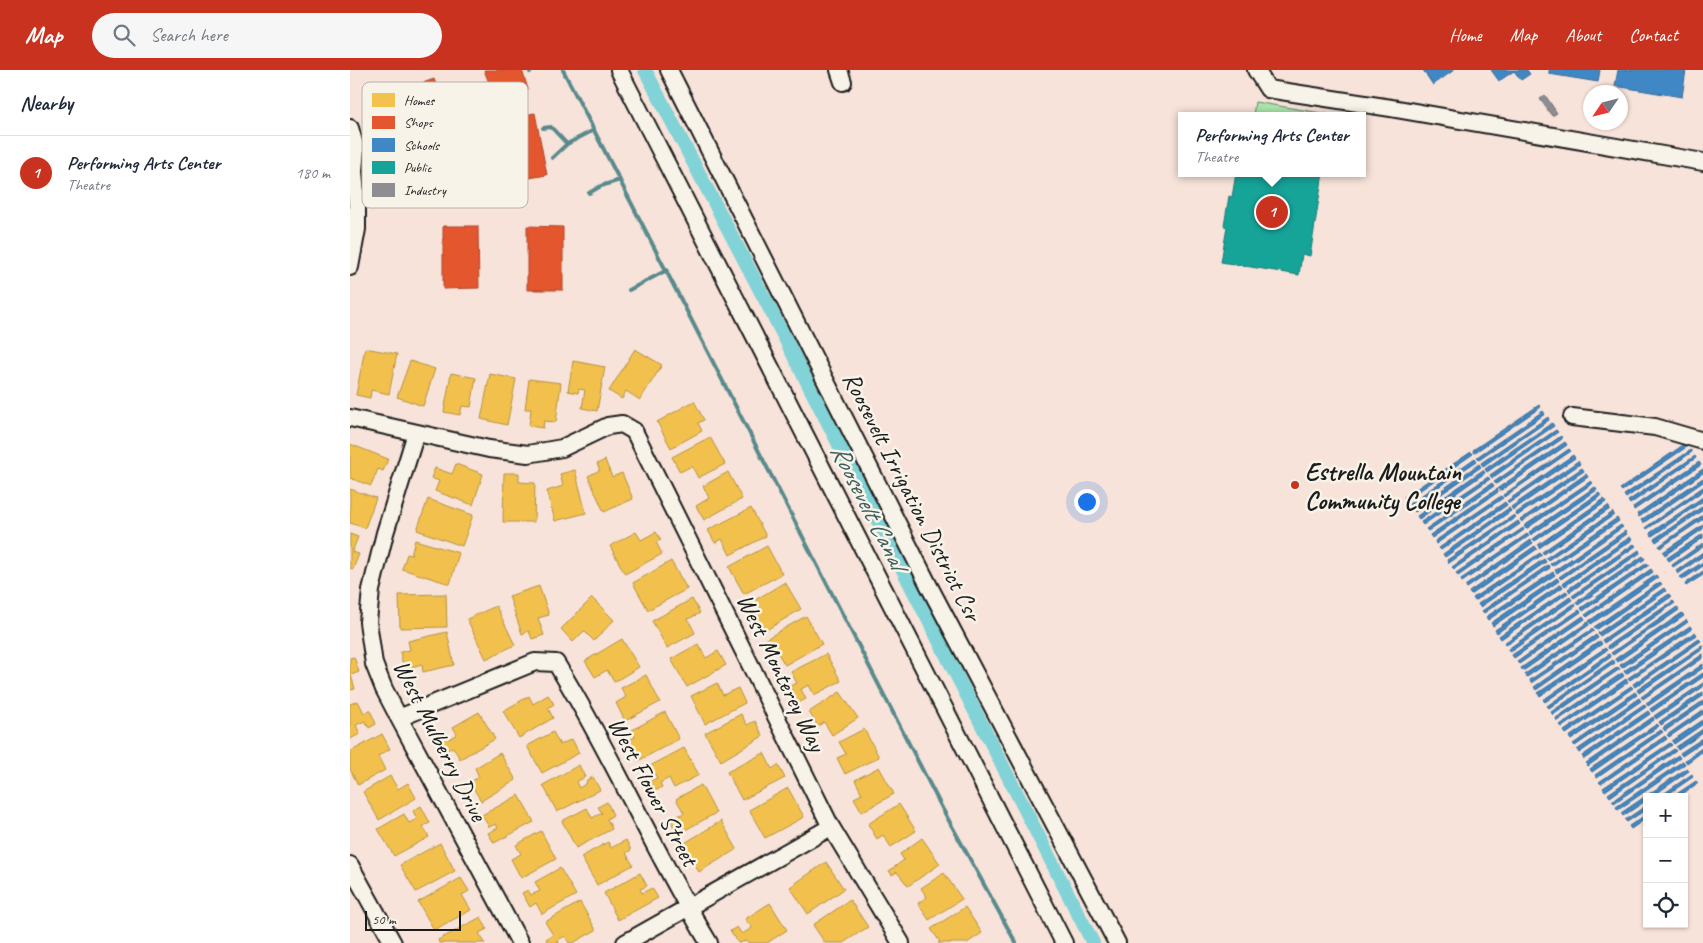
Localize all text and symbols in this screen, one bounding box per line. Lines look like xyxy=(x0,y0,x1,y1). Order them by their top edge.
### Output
search box xyxy=(92,13,442,58)
text: Map xyxy=(25,20,62,50)
icon: search xyxy=(110,21,138,49)
text: Search here xyxy=(150,23,228,47)
text: Home xyxy=(1449,24,1482,46)
text: Map xyxy=(1510,24,1537,46)
text: About xyxy=(1565,24,1601,46)
text: Contact xyxy=(1629,24,1678,46)
legend xyxy=(362,82,528,208)
north arrow xyxy=(1583,85,1628,130)
text: Nearby xyxy=(20,90,73,116)
text: Homes xyxy=(404,92,435,109)
popup xyxy=(1178,112,1366,177)
text: Shops xyxy=(404,114,434,131)
text: Performing Arts Center xyxy=(1195,123,1349,147)
text: Schools xyxy=(404,137,440,154)
text: Theatre xyxy=(1195,147,1238,167)
text: Performing Arts Center xyxy=(67,151,220,175)
text: Public xyxy=(404,159,432,176)
text: 1 xyxy=(32,163,40,183)
text: 180 m xyxy=(296,163,330,183)
text: Theatre xyxy=(67,175,110,195)
text: Industry xyxy=(404,182,447,199)
pin: 1 xyxy=(1256,193,1288,231)
street label: Roosevelt Irrigation District Csr xyxy=(835,367,990,629)
water label: Roosevelt Canal xyxy=(823,439,918,582)
place label: Estrella Mountain Community College xyxy=(1305,456,1462,517)
marker: Estrella Mountain Community College xyxy=(1289,479,1301,491)
your location xyxy=(1074,489,1100,515)
street label: West Monterey Way xyxy=(729,588,834,759)
street label: West Mulberry Drive xyxy=(386,654,495,828)
street label: West Flower Street xyxy=(600,712,707,874)
map controls xyxy=(1643,793,1688,928)
button: + xyxy=(1643,793,1688,838)
button: − xyxy=(1643,838,1688,883)
button: locate xyxy=(1643,883,1688,928)
scale bar xyxy=(365,908,461,931)
text: 50 m xyxy=(372,911,396,928)

